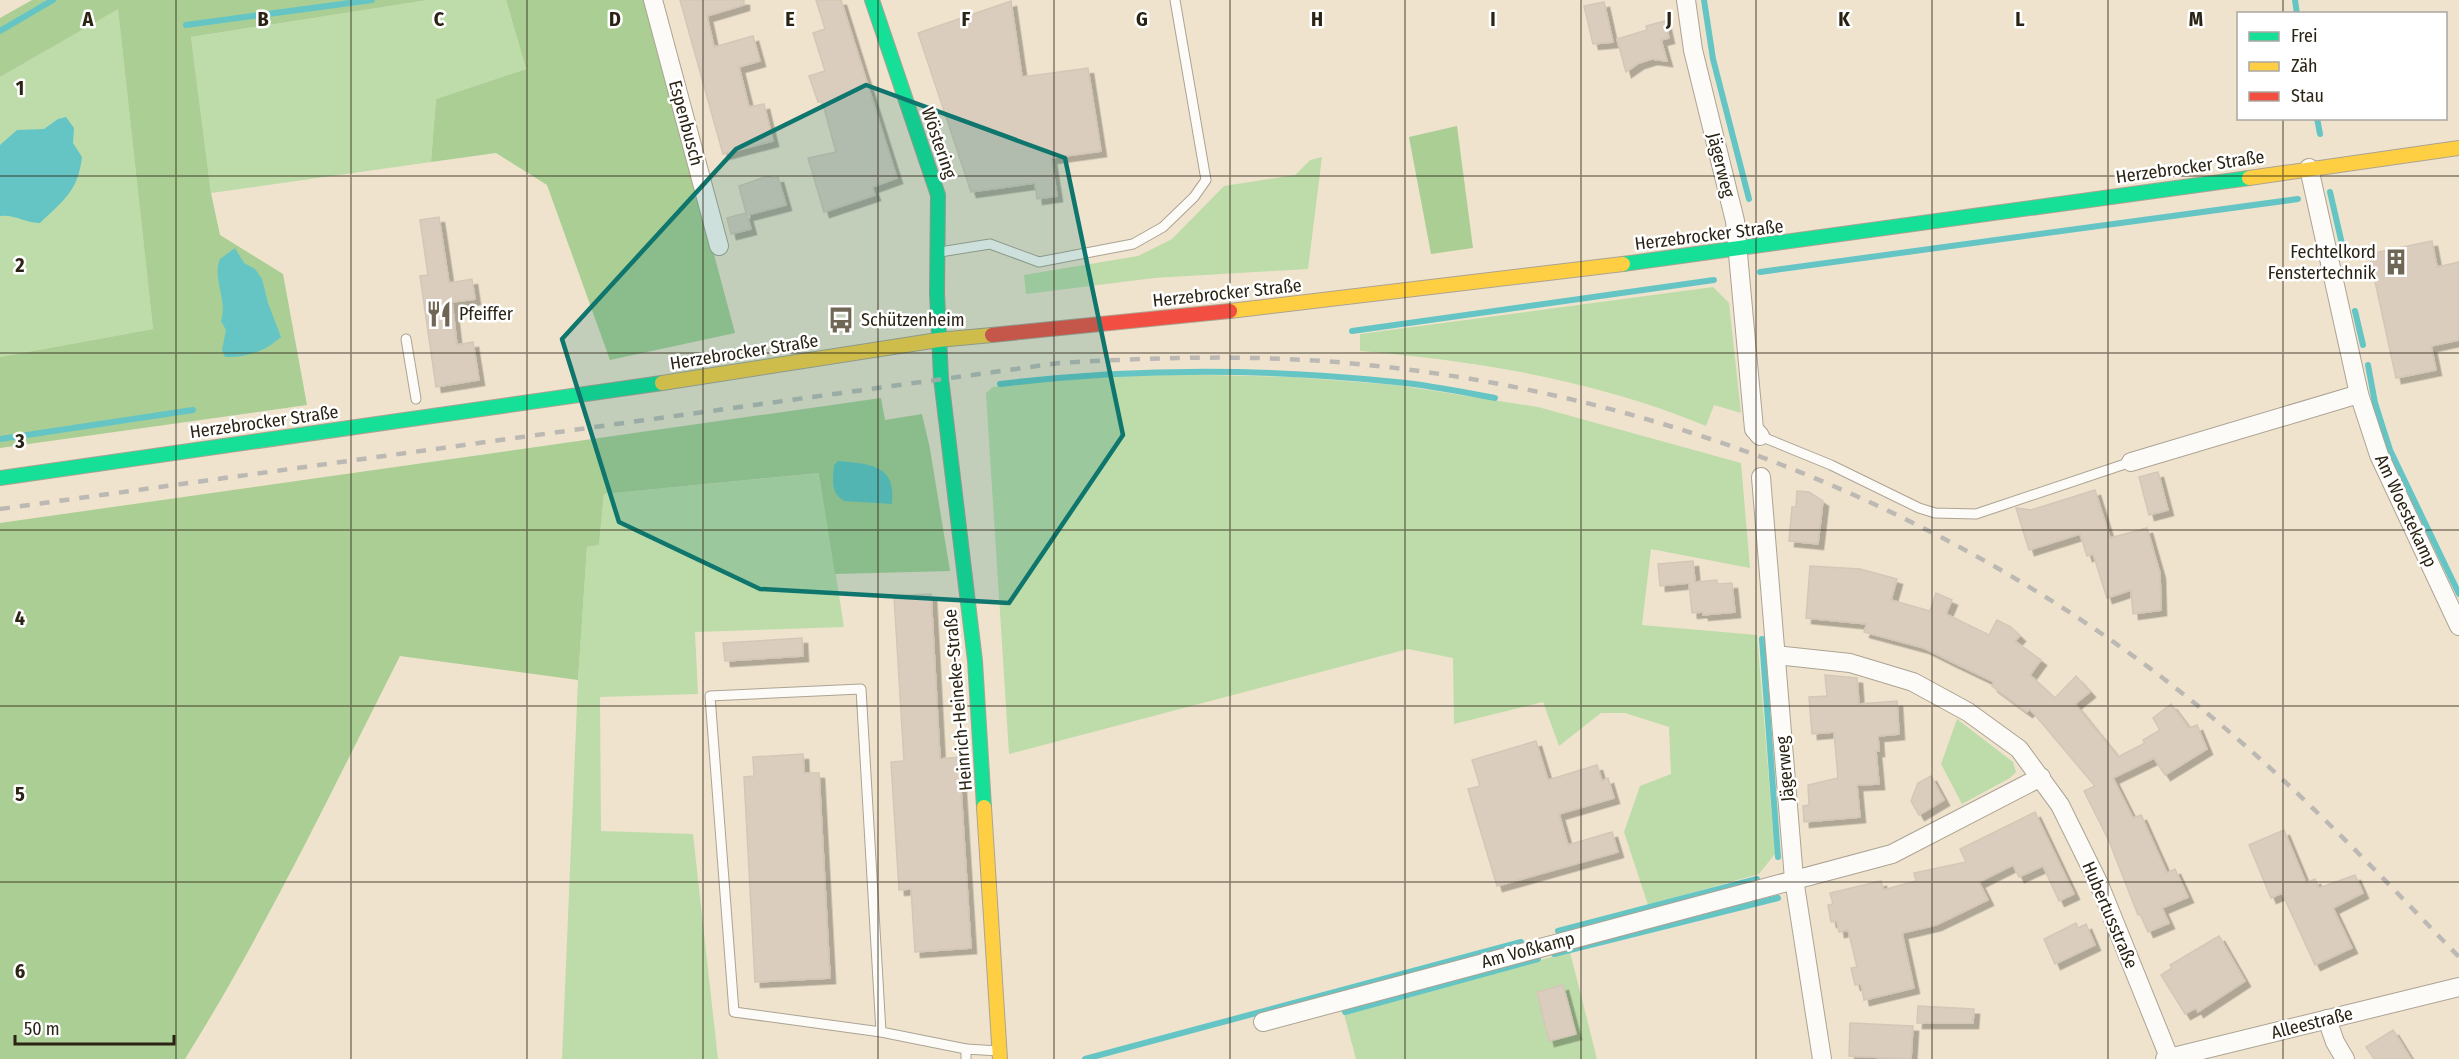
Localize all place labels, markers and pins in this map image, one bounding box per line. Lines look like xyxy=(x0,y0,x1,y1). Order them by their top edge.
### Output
place label: Fechtelkord Fenstertechnik xyxy=(2268,241,2377,284)
building icon: Fechtelkord Fenstertechnik xyxy=(2381,247,2411,277)
restaurant icon: Pfeiffer xyxy=(424,299,454,329)
place label: Pfeiffer xyxy=(459,303,514,325)
bus stop icon: Schützenheim xyxy=(826,305,856,335)
place label: Schützenheim xyxy=(861,309,965,331)

